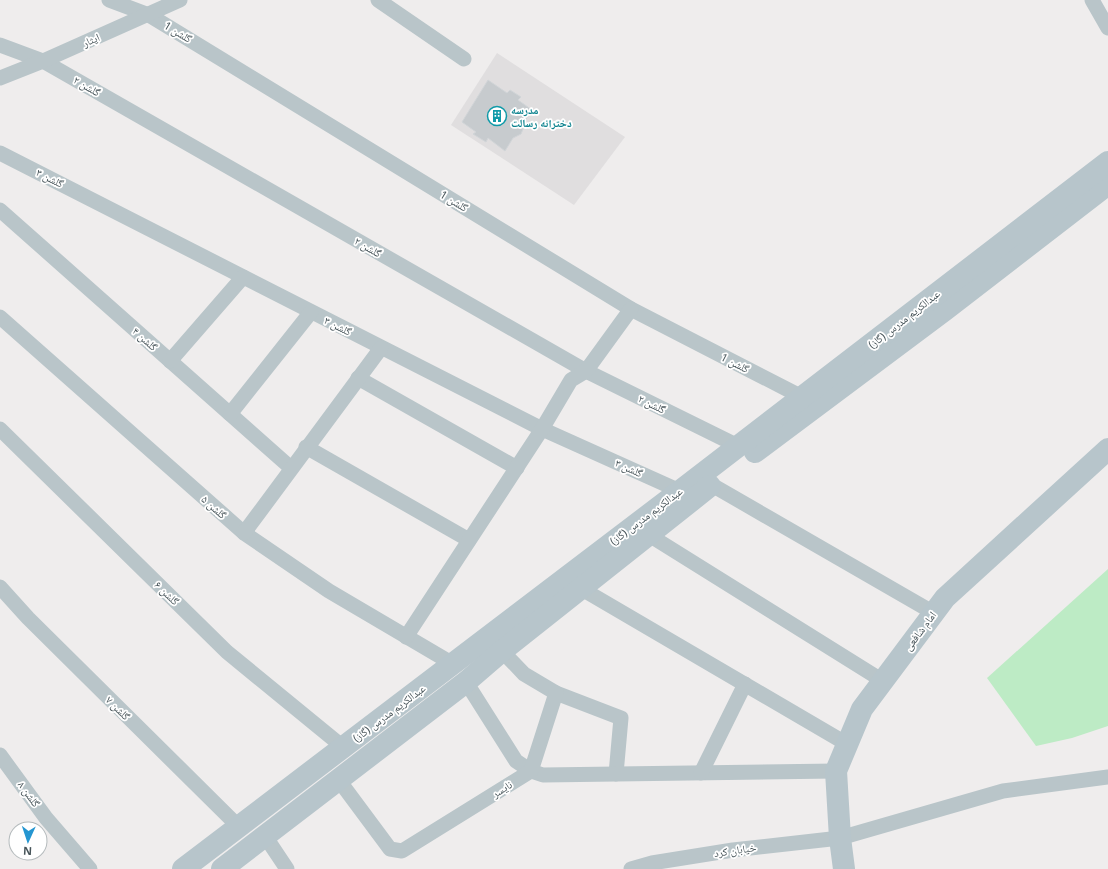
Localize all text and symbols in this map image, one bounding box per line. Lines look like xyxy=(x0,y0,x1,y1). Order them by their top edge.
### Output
street label: گلشن 1 xyxy=(161,17,195,46)
street label: ایثار xyxy=(79,29,102,50)
street label: گلشن ۲ xyxy=(71,72,104,99)
place label: مدرسه دخترانه رسالت xyxy=(511,102,572,130)
building icon: مدرسه دخترانه رسالت xyxy=(486,105,508,127)
street label: گلشن ۳ xyxy=(34,164,67,191)
street label: گلشن 1 xyxy=(437,186,471,215)
street label: گلشن ۲ xyxy=(352,233,385,260)
street label: عبدالکریم مدرس (گاز) xyxy=(865,285,944,352)
street label: گلشن ۳ xyxy=(322,312,355,339)
street label: گلشن ۴ xyxy=(130,323,161,354)
street label: گلشن 1 xyxy=(718,349,752,376)
street label: گلشن ۲ xyxy=(636,390,669,417)
street label: گلشن ۳ xyxy=(613,455,646,480)
street label: عبدالکریم مدرس (گاز) xyxy=(606,483,686,549)
street label: گلشن ۵ xyxy=(199,492,230,522)
street label: گلشن ۶ xyxy=(152,577,183,608)
street label: امام شافعی xyxy=(900,608,939,653)
street label: عبدالکریم مدرس (گاز) xyxy=(349,680,429,746)
street label: گلشن ۷ xyxy=(103,692,134,723)
street label: نایسر xyxy=(488,777,515,801)
street label: گلشن ۸ xyxy=(15,778,44,810)
north arrow xyxy=(8,821,48,861)
street label: خیابان کرد xyxy=(713,839,757,860)
text: N xyxy=(23,844,32,859)

